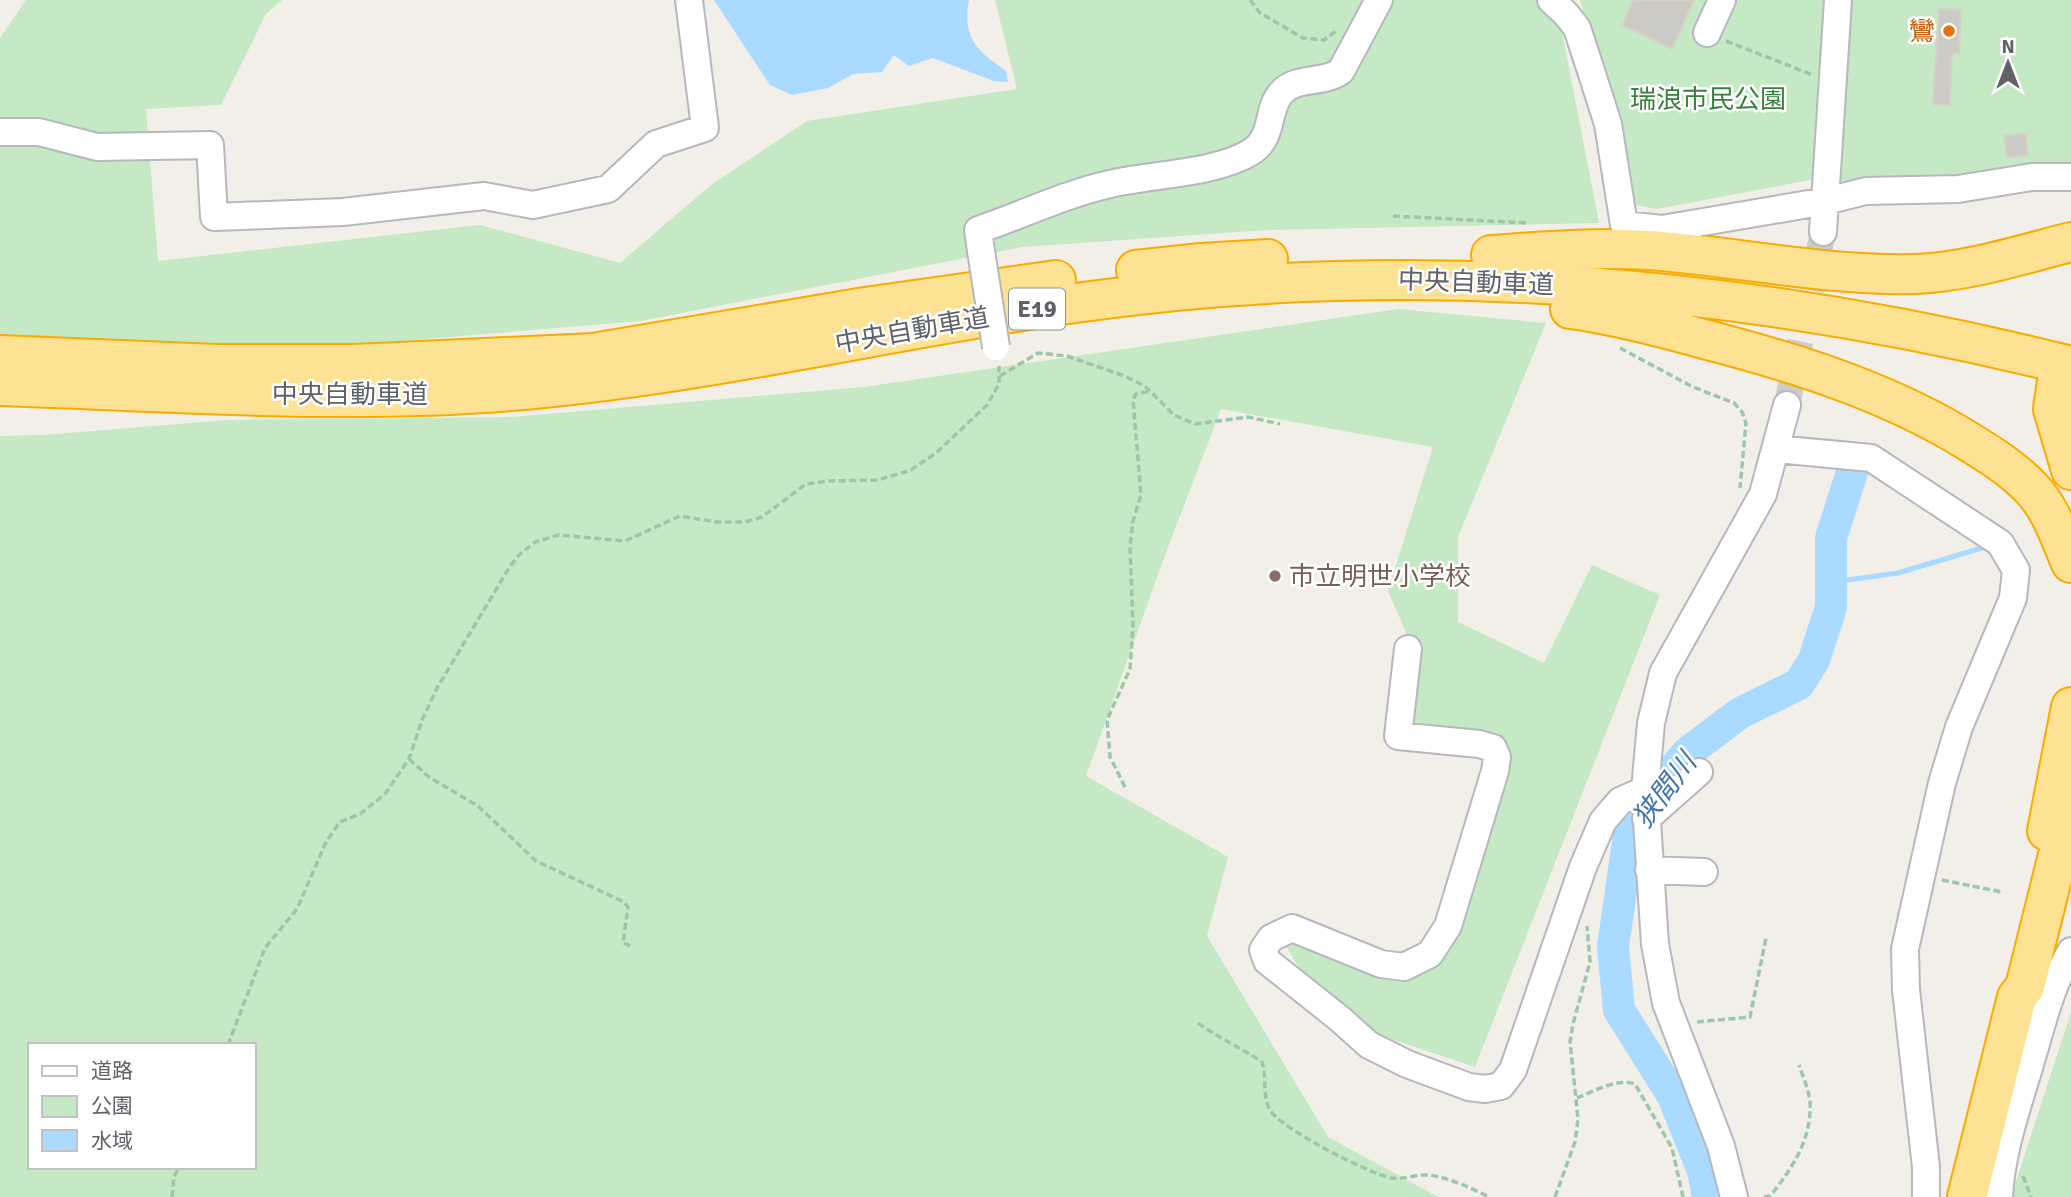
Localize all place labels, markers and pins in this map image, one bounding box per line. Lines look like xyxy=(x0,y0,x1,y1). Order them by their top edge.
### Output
place label: 鸞 xyxy=(1909,16,1935,48)
marker: 鸞 xyxy=(1941,23,1957,39)
place label: 市立明世小学校 xyxy=(1289,561,1471,593)
marker: 市立明世小学校 xyxy=(1267,568,1283,584)

